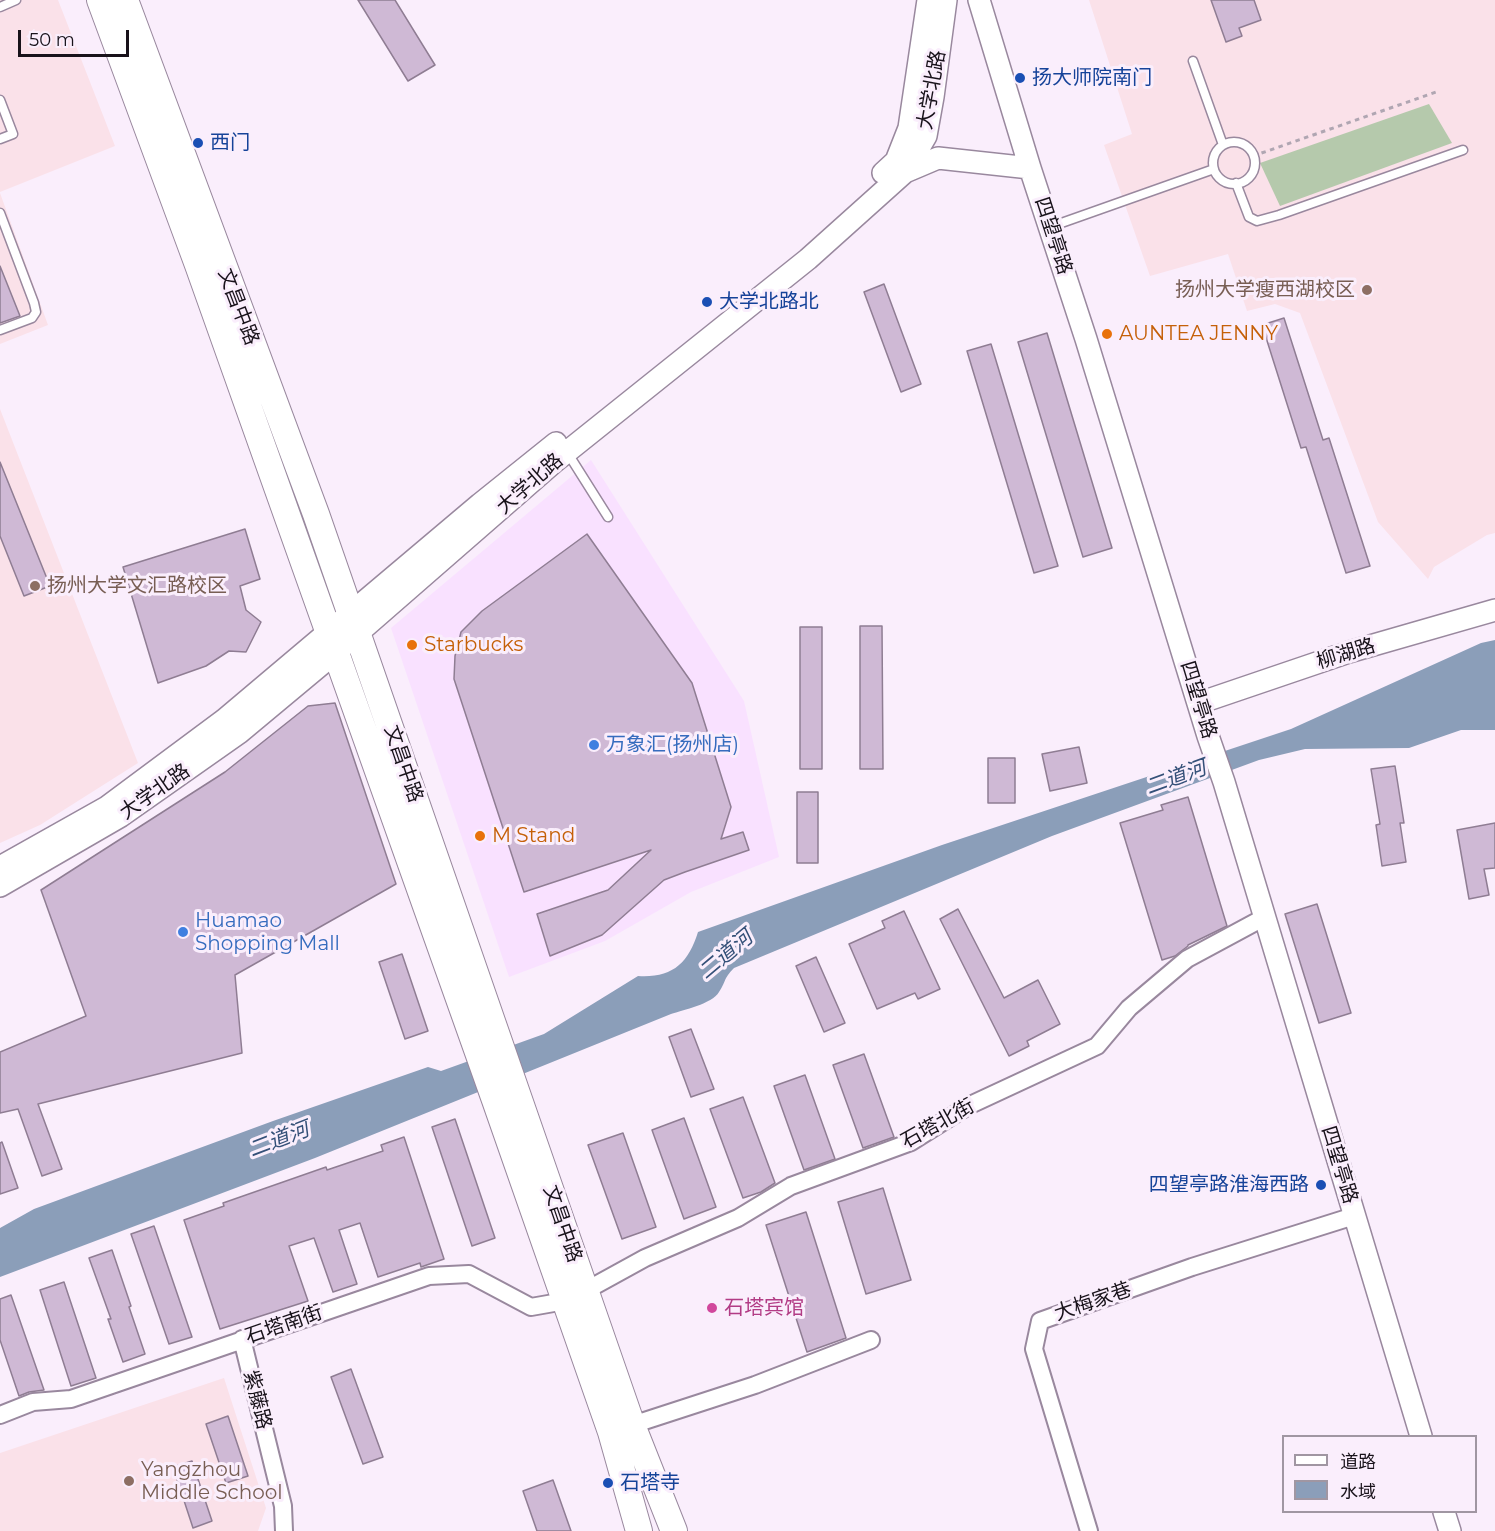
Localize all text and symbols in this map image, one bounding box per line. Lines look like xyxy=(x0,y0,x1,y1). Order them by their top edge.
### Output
scale bar xyxy=(21,18,132,56)
text: 50 m xyxy=(29,29,75,51)
street label: 大学北路 xyxy=(913,49,951,131)
place label: 扬大师院南门 xyxy=(1032,66,1152,90)
marker: 扬大师院南门 xyxy=(1013,71,1027,85)
place label: 西门 xyxy=(210,131,250,155)
marker: 西门 xyxy=(191,136,205,150)
street label: 四望亭路 xyxy=(1029,194,1077,278)
street label: 文昌中路 xyxy=(212,265,264,349)
place label: 扬州大学瘦西湖校区 xyxy=(1175,278,1355,302)
marker: 扬州大学瘦西湖校区 xyxy=(1360,283,1374,297)
place label: 大学北路北 xyxy=(719,290,819,314)
marker: 大学北路北 xyxy=(700,295,714,309)
place label: AUNTEA JENNY xyxy=(1119,322,1278,346)
marker: AUNTEA JENNY xyxy=(1100,327,1114,341)
street label: 大学北路 xyxy=(492,449,568,519)
place label: 扬州大学文汇路校区 xyxy=(47,574,227,598)
marker: 扬州大学文汇路校区 xyxy=(28,579,42,593)
place label: Starbucks xyxy=(424,633,523,657)
street label: 柳湖路 xyxy=(1314,634,1378,674)
marker: Starbucks xyxy=(405,638,419,652)
street label: 四望亭路 xyxy=(1175,658,1221,742)
street label: 文昌中路 xyxy=(379,722,427,806)
place label: 万象汇(扬州店) xyxy=(606,733,739,757)
marker: 万象汇(扬州店) xyxy=(587,738,601,752)
water label: 二道河 xyxy=(1142,755,1210,801)
street label: 大学北路 xyxy=(115,759,195,825)
place label: M Stand xyxy=(492,824,575,848)
marker: M Stand xyxy=(473,829,487,843)
place label: Huamao Shopping Mall xyxy=(195,909,340,956)
marker: Huamao Shopping Mall xyxy=(176,925,190,939)
water label: 二道河 xyxy=(694,925,758,985)
street label: 石塔北街 xyxy=(897,1094,979,1154)
water label: 二道河 xyxy=(245,1117,313,1163)
street label: 四望亭路 xyxy=(1316,1123,1362,1207)
place label: 四望亭路淮海西路 xyxy=(1149,1173,1309,1197)
marker: 四望亭路淮海西路 xyxy=(1314,1178,1328,1192)
street label: 文昌中路 xyxy=(538,1182,586,1266)
street label: 大梅家巷 xyxy=(1051,1278,1135,1326)
place label: 石塔宾馆 xyxy=(724,1296,804,1320)
street label: 石塔南街 xyxy=(242,1301,326,1349)
marker: 石塔宾馆 xyxy=(705,1301,719,1315)
street label: 紫藤路 xyxy=(238,1368,276,1432)
legend xyxy=(1282,1435,1477,1513)
text: 道路 xyxy=(1340,1451,1376,1473)
place label: Yangzhou Middle School xyxy=(141,1458,283,1505)
place label: 石塔寺 xyxy=(620,1471,680,1495)
marker: Yangzhou Middle School xyxy=(122,1474,136,1488)
marker: 石塔寺 xyxy=(601,1476,615,1490)
text: 水域 xyxy=(1340,1481,1376,1503)

